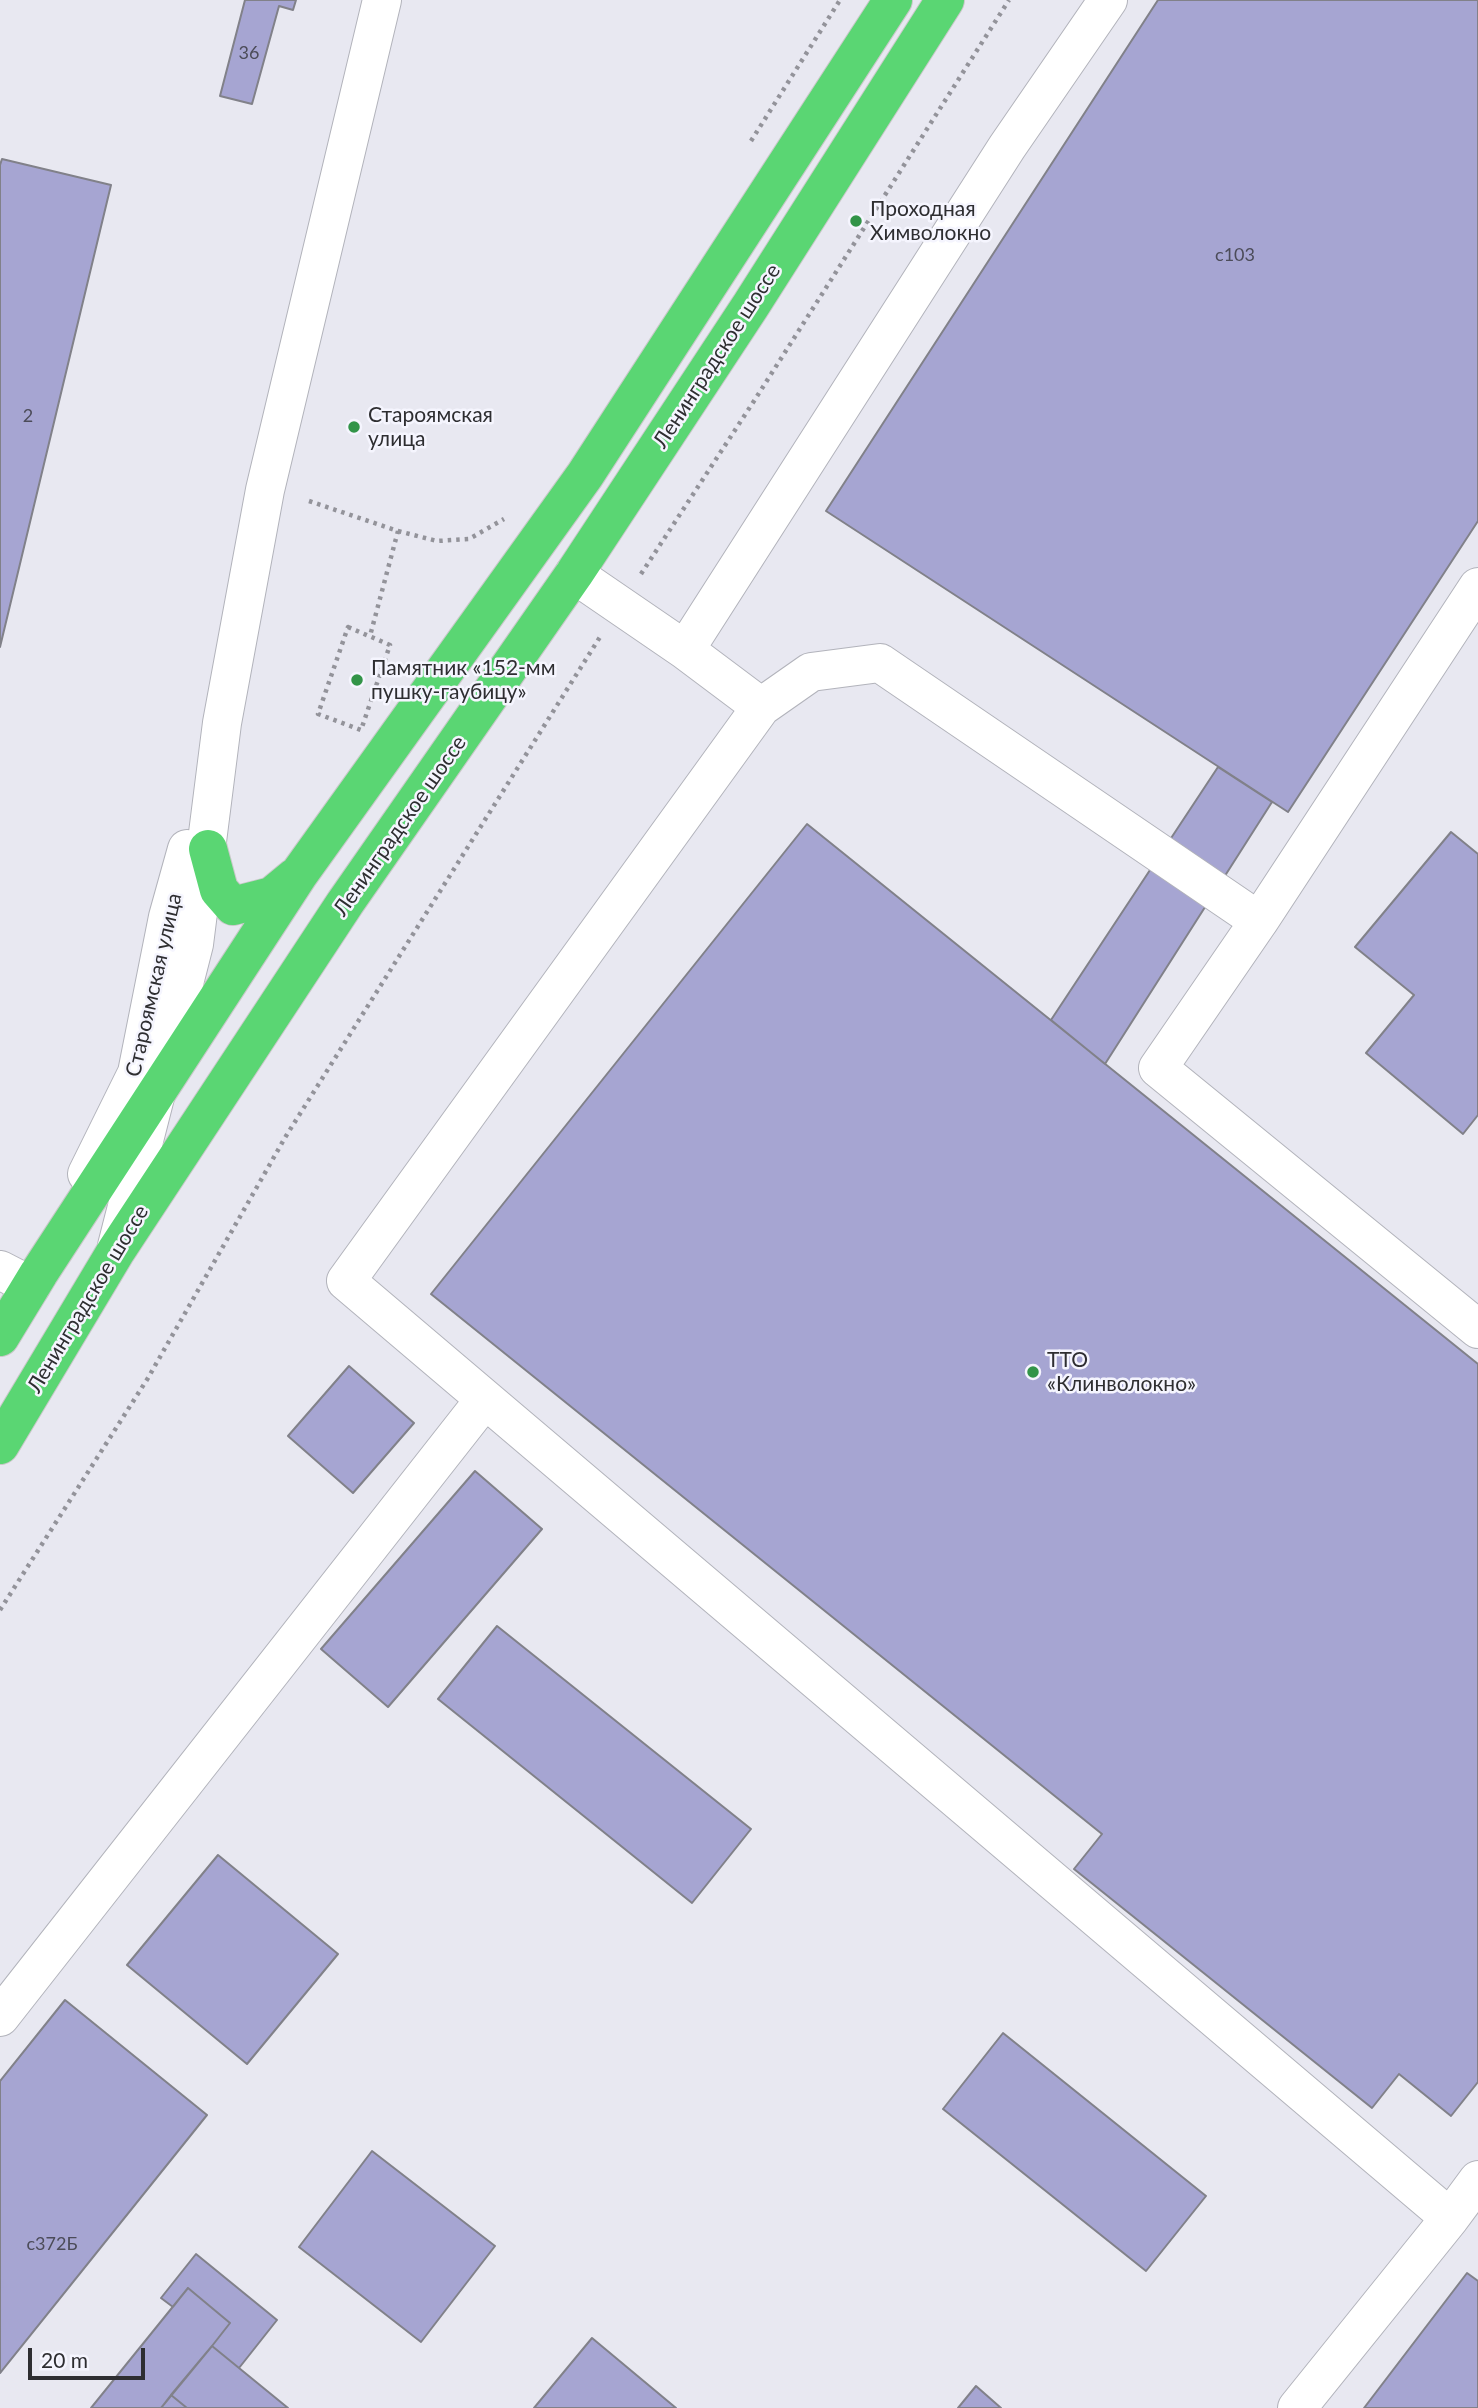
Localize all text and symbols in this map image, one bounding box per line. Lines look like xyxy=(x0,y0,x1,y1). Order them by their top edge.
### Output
house number: 36 xyxy=(239,42,259,64)
place label: Проходная Химволокно xyxy=(870,196,991,246)
marker: Проходная Химволокно xyxy=(848,213,864,229)
house number: c103 xyxy=(1215,244,1255,266)
street label: Ленинградское шоссе xyxy=(648,259,786,453)
place label: Староямская улица xyxy=(368,402,493,452)
house number: 2 xyxy=(23,405,33,427)
marker: Староямская улица xyxy=(346,419,362,435)
place label: Памятник «152-мм пушку-гаубицу» xyxy=(371,655,555,705)
marker: Памятник «152-мм пушку-гаубицу» xyxy=(349,672,365,688)
street label: Ленинградское шоссе xyxy=(328,731,472,921)
street label: Староямская улица xyxy=(121,891,187,1079)
street label: Ленинградское шоссе xyxy=(22,1201,154,1397)
place label: ТТО «Клинволокно» xyxy=(1047,1347,1196,1397)
marker: ТТО «Клинволокно» xyxy=(1025,1364,1041,1380)
house number: с372Б xyxy=(26,2233,78,2255)
scale bar xyxy=(32,2334,149,2378)
text: 20 m xyxy=(41,2347,88,2372)

